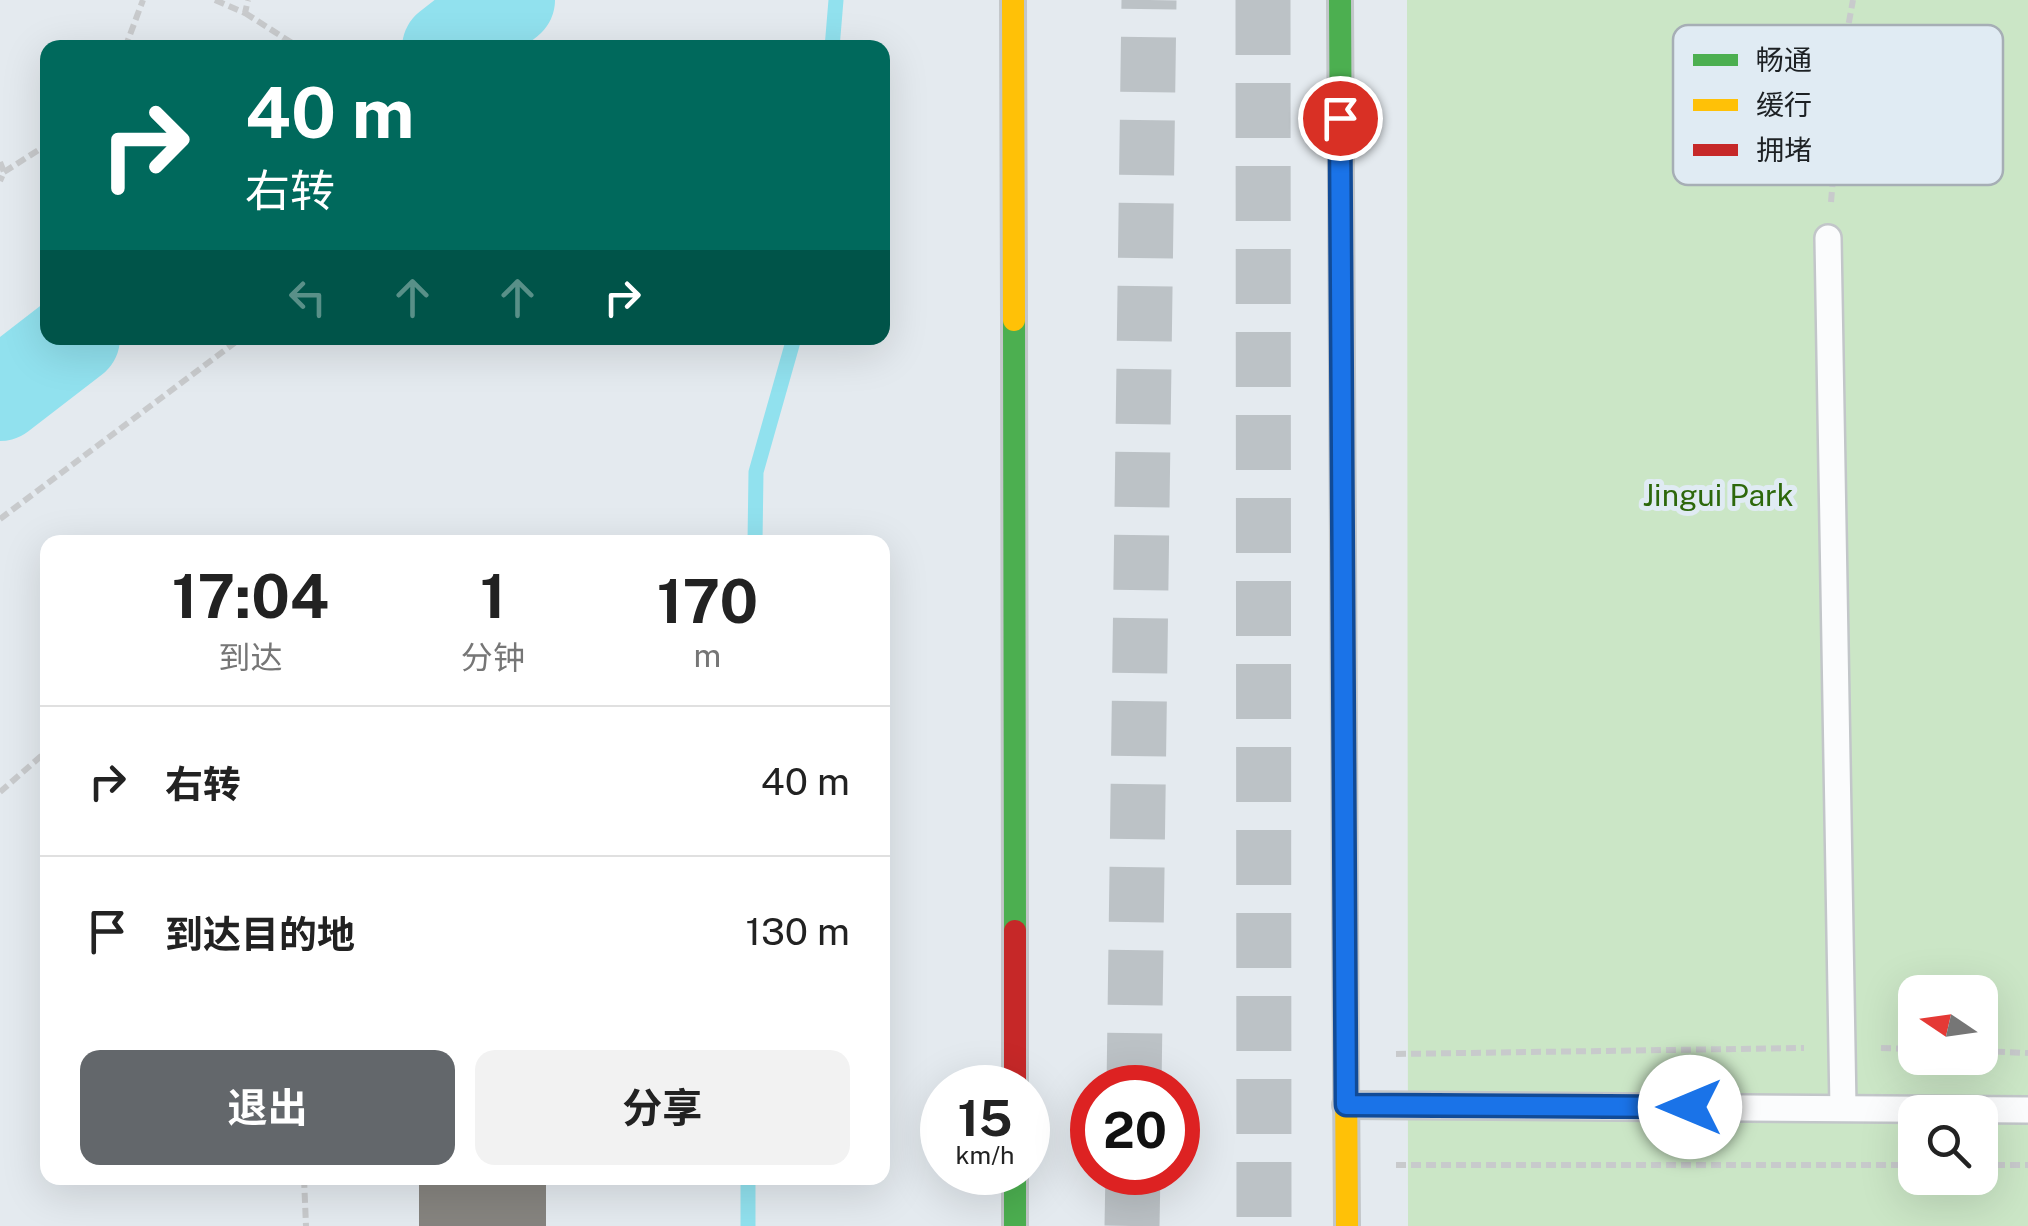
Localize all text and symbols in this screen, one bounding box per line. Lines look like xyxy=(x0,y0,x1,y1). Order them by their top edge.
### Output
legend xyxy=(1673,25,2003,185)
text: 畅通 xyxy=(1756,43,1812,76)
text: 40 m xyxy=(245,71,415,154)
pin xyxy=(1298,76,1383,161)
icon: right xyxy=(80,80,210,210)
text: 缓行 xyxy=(1756,88,1812,121)
icon: arrive xyxy=(1313,91,1368,146)
text: 拥堵 xyxy=(1756,133,1812,166)
text: 右转 xyxy=(245,164,335,217)
icon: left xyxy=(280,270,335,325)
icon: ahead xyxy=(385,270,440,325)
icon: ahead xyxy=(490,270,545,325)
icon: right xyxy=(595,270,650,325)
park label: Jingui Park xyxy=(1642,477,1794,513)
text: 17:04 xyxy=(172,561,329,632)
text: 1 xyxy=(480,561,506,632)
text: 170 xyxy=(657,566,758,637)
text: m xyxy=(694,637,721,674)
text: 到达 xyxy=(218,639,282,676)
text: 分钟 xyxy=(461,639,525,676)
icon: right xyxy=(80,754,135,809)
text: 40 m xyxy=(761,759,850,804)
text: 右转 xyxy=(165,762,241,807)
icon: arrive xyxy=(80,904,135,959)
text: 130 m xyxy=(745,909,850,954)
text: 到达目的地 xyxy=(165,912,355,957)
north arrow xyxy=(1898,975,1998,1075)
map controls xyxy=(1898,975,1998,1195)
button: 退出 xyxy=(80,1050,455,1165)
button: 分享 xyxy=(475,1050,850,1165)
position arrow xyxy=(1638,1055,1742,1159)
speed limit sign: 20 xyxy=(1070,1065,1200,1195)
text: 15 xyxy=(957,1088,1013,1147)
button: search xyxy=(1898,1095,1998,1195)
text: km/h xyxy=(956,1140,1014,1170)

